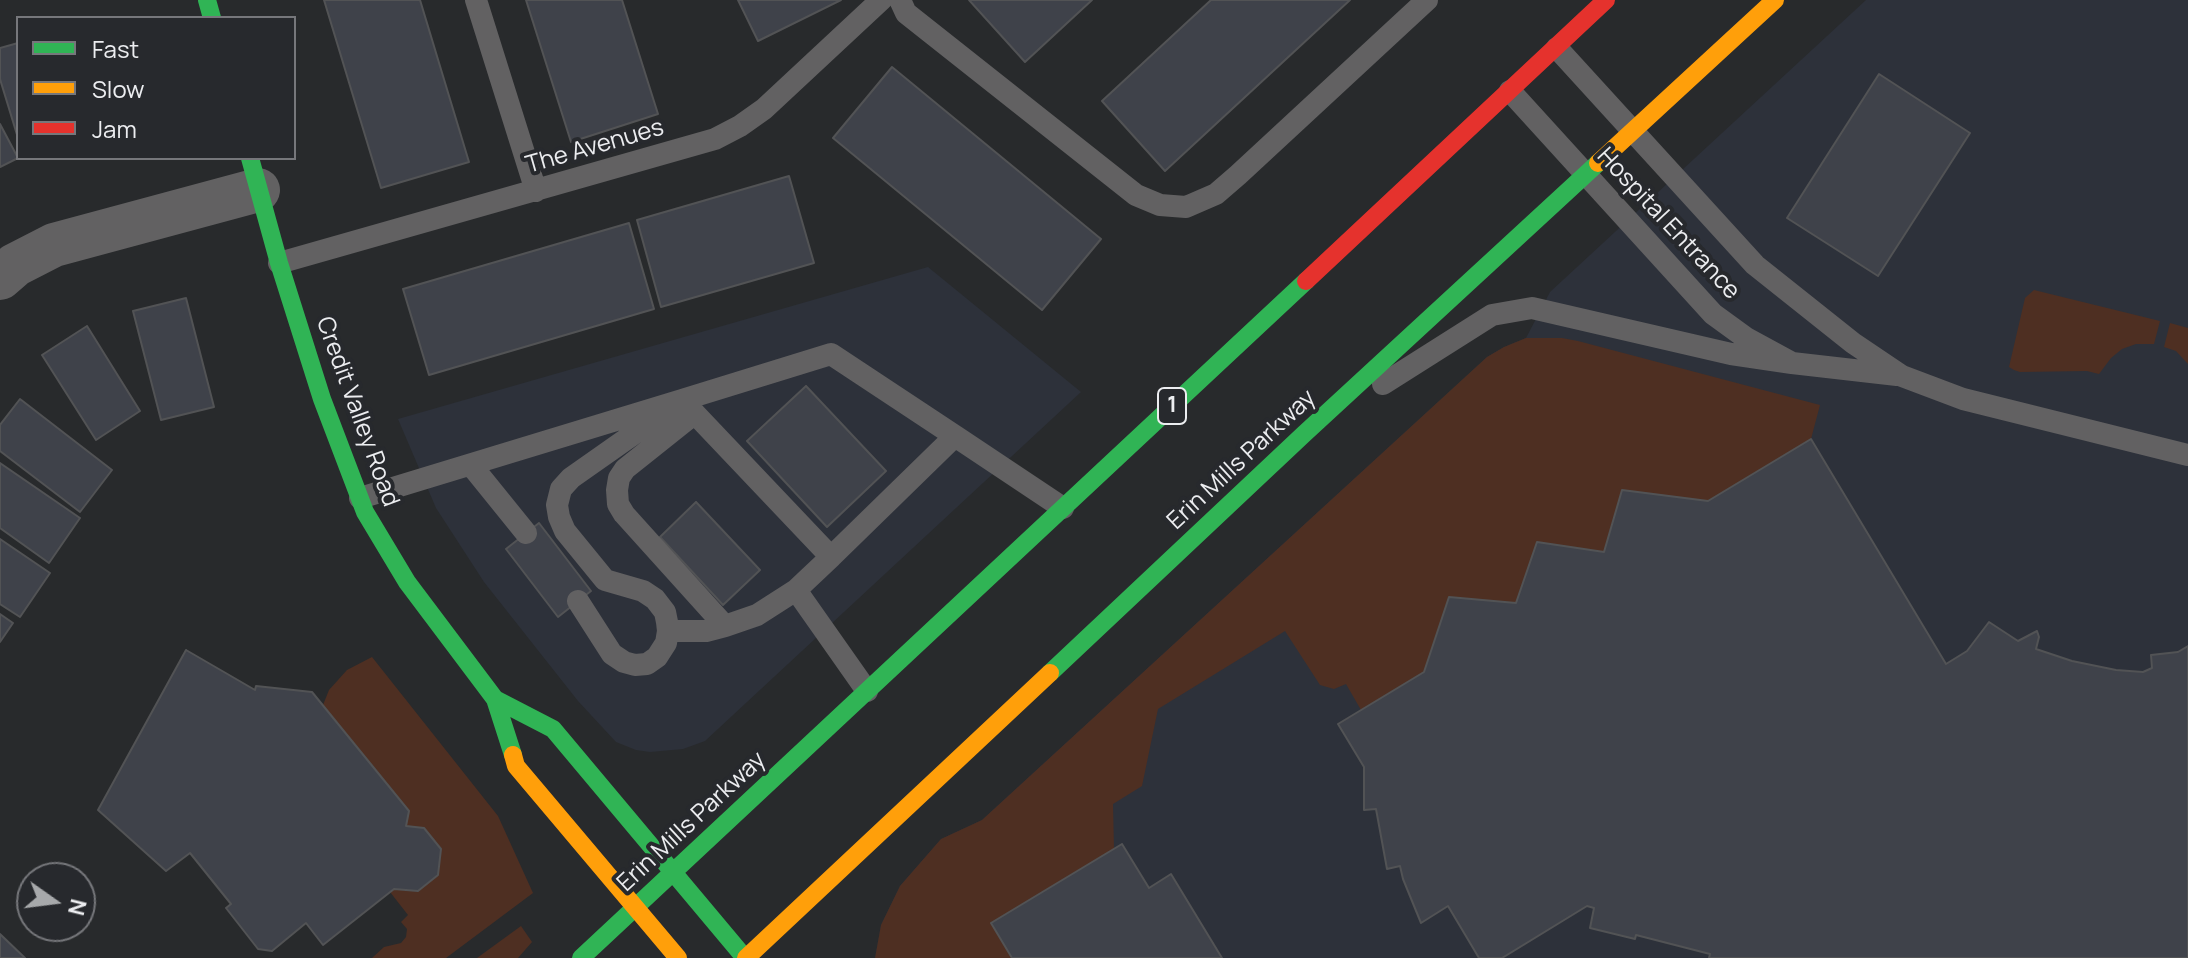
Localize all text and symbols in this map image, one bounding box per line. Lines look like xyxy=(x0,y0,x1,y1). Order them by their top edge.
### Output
legend xyxy=(16,16,296,160)
text: Fast xyxy=(92,32,139,65)
text: Slow xyxy=(92,72,145,105)
text: Jam xyxy=(92,112,137,145)
street label: The Avenues xyxy=(523,114,667,180)
street label: Hospital Entrance xyxy=(1590,142,1746,306)
street label: Credit Valley Road xyxy=(309,313,405,511)
street label: Erin Mills Parkway xyxy=(1162,384,1322,536)
road number: 1 xyxy=(1158,388,1186,424)
street label: Erin Mills Parkway xyxy=(612,746,772,898)
north arrow xyxy=(16,862,96,942)
text: N xyxy=(61,896,94,919)

